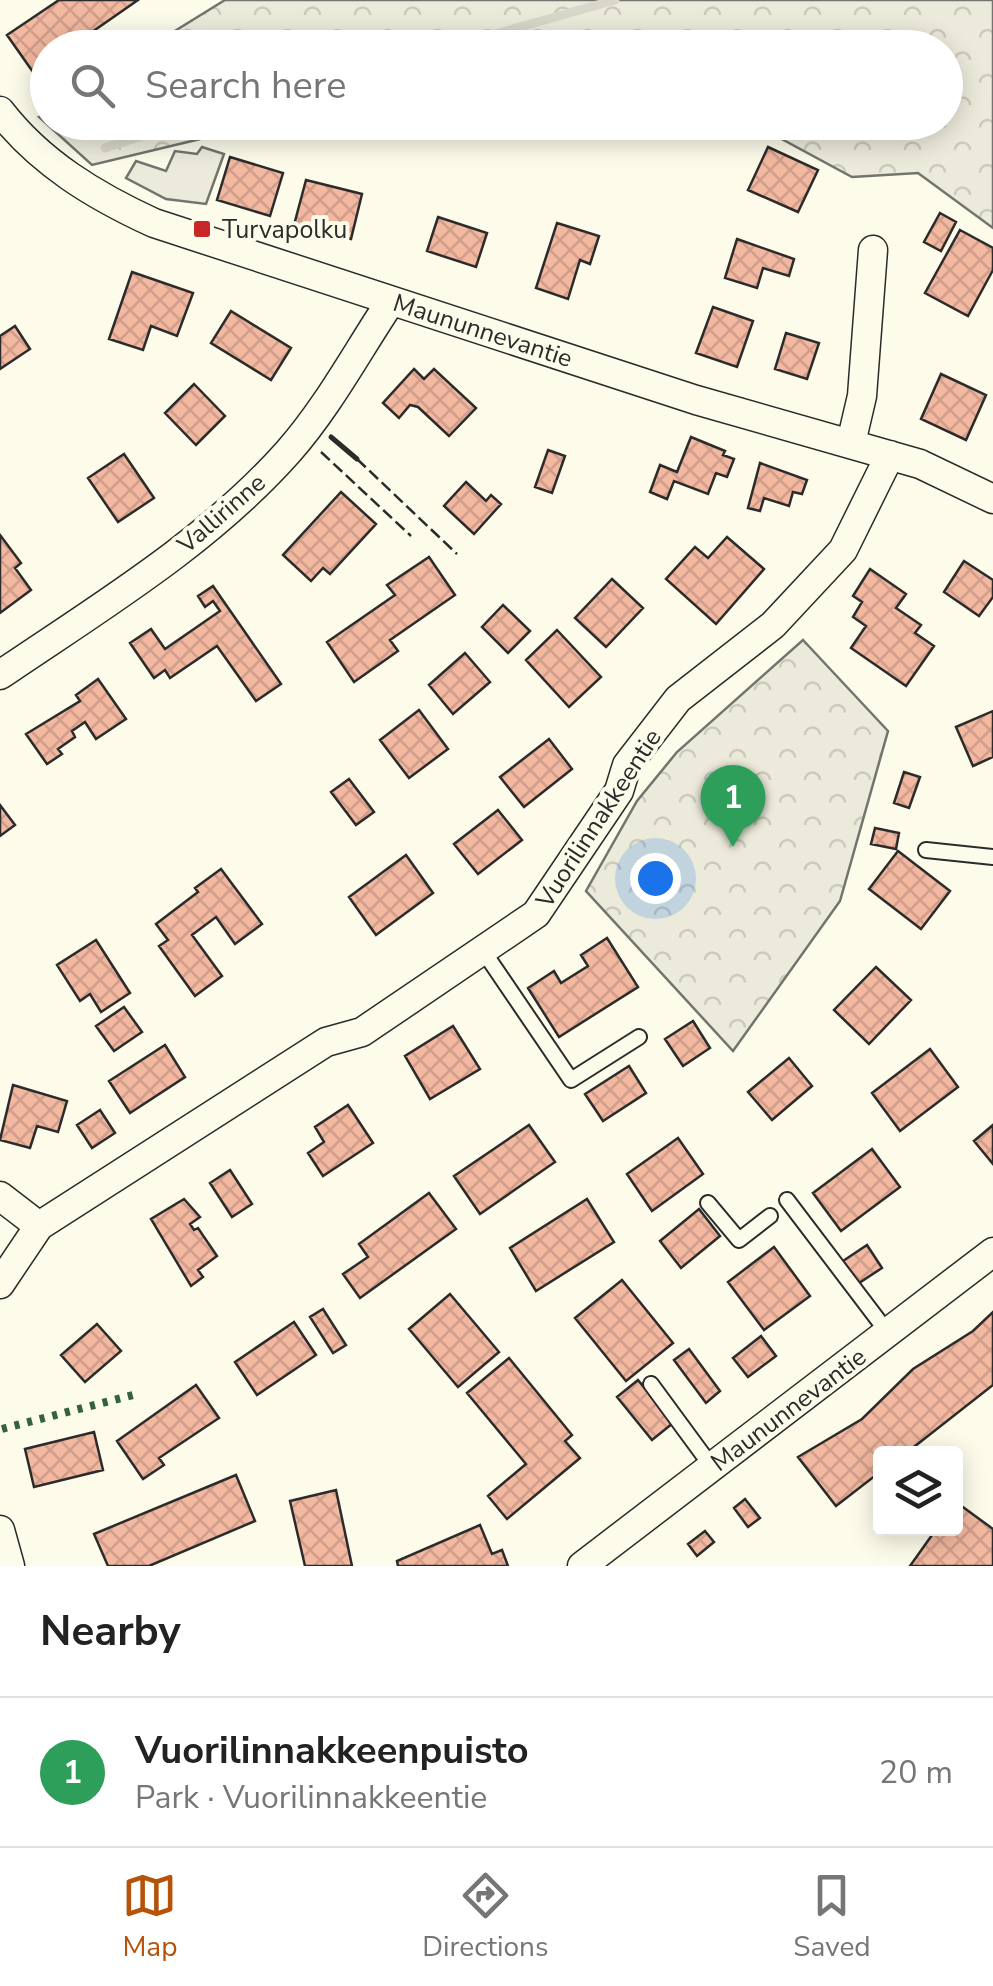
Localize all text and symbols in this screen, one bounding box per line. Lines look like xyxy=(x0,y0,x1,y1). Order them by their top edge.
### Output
search box xyxy=(30,30,963,140)
icon: search xyxy=(65,58,120,113)
text: Search here xyxy=(145,60,346,111)
place label: Turvapolku xyxy=(222,213,347,247)
marker: Turvapolku xyxy=(191,218,213,240)
street label: Maununnevantie xyxy=(389,286,577,376)
street label: Vallirinne xyxy=(170,466,273,562)
street label: Vuorilinnakkeentie xyxy=(528,723,669,915)
pin: 1 xyxy=(700,764,766,847)
your location xyxy=(630,853,681,904)
street label: Maununnevantie xyxy=(704,1340,873,1479)
map controls xyxy=(873,1446,963,1536)
button: layers xyxy=(873,1446,963,1536)
text: Nearby xyxy=(40,1603,181,1660)
text: Vuorilinnakkeenpuisto xyxy=(135,1725,529,1776)
text: 1 xyxy=(63,1751,82,1794)
text: 20 m xyxy=(879,1751,953,1794)
text: Park · Vuorilinnakkeentie xyxy=(135,1776,487,1819)
tab: Map xyxy=(122,1868,177,1966)
tab: Directions xyxy=(422,1868,548,1966)
tab: Saved xyxy=(793,1868,871,1966)

